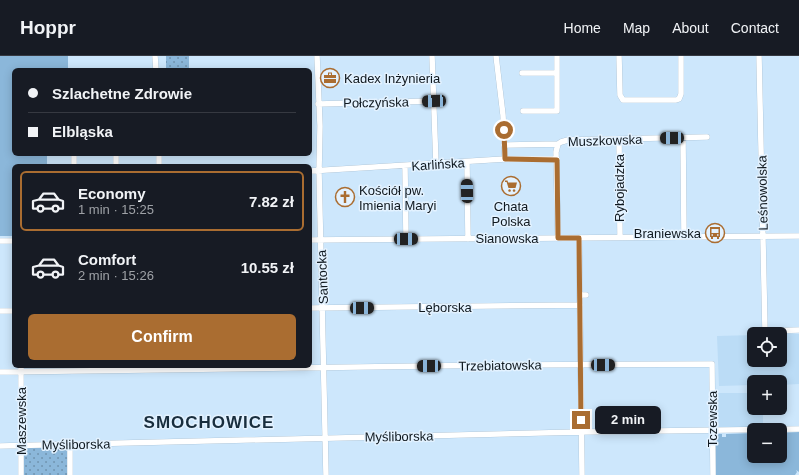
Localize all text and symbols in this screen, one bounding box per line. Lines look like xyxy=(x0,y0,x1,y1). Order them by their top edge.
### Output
text: Hoppr xyxy=(20,17,76,38)
text: Home xyxy=(564,20,601,36)
text: Map xyxy=(623,20,650,36)
text: About xyxy=(672,20,709,36)
text: Contact xyxy=(731,20,779,36)
office icon: Kadex Inżynieria xyxy=(319,67,341,89)
place label: Kadex Inżynieria xyxy=(344,71,441,86)
text: Szlachetne Zdrowie xyxy=(52,85,192,102)
street label: Połczyńska xyxy=(343,94,410,111)
car xyxy=(422,95,446,107)
route start xyxy=(495,121,513,139)
text: Elbląska xyxy=(52,123,113,140)
street label: Muszkowska xyxy=(568,132,643,149)
car xyxy=(660,132,684,144)
street label: Rybojadzka xyxy=(612,153,627,222)
street label: Karlińska xyxy=(411,155,466,174)
street label: Leśnowolska xyxy=(754,155,771,231)
supermarket icon: Chata Polska xyxy=(500,175,522,197)
car xyxy=(461,179,473,203)
icon: car xyxy=(30,183,66,219)
place label: Kościół pw. Imienia Maryi xyxy=(359,183,436,213)
text: Economy xyxy=(78,185,146,202)
church icon: Kościół pw. Imienia Maryi xyxy=(334,186,356,208)
text: 7.82 zł xyxy=(249,193,294,210)
place label: Chata Polska xyxy=(491,199,531,229)
text: 1 min · 15:25 xyxy=(78,202,154,217)
bus stop icon: Braniewska xyxy=(704,222,726,244)
place label: Braniewska xyxy=(634,226,702,241)
street label: Sianowska xyxy=(476,231,539,246)
car xyxy=(394,233,418,245)
icon: car xyxy=(30,249,66,285)
street label: Santocka xyxy=(314,249,331,304)
text: Comfort xyxy=(78,251,136,268)
text: 10.55 zł xyxy=(241,259,294,276)
text: 2 min · 15:26 xyxy=(78,268,154,283)
street label: Lęborska xyxy=(418,300,473,315)
car xyxy=(350,302,374,314)
button: Confirm xyxy=(28,314,296,360)
map controls xyxy=(747,327,787,463)
button: locate xyxy=(747,327,787,367)
street label: Trzebiatowska xyxy=(458,357,543,374)
car xyxy=(591,359,615,371)
car xyxy=(417,360,441,372)
button: + xyxy=(747,375,787,415)
street label: Maszewska xyxy=(14,386,29,455)
street label: Tczewska xyxy=(705,390,720,447)
callout: 2 min xyxy=(595,406,661,434)
route end xyxy=(572,411,590,429)
text: 2 min xyxy=(611,412,645,427)
district label: SMOCHOWICE xyxy=(144,413,274,432)
button: − xyxy=(747,423,787,463)
street label: Myśliborska xyxy=(365,428,434,445)
street label: Myśliborska xyxy=(42,436,111,453)

